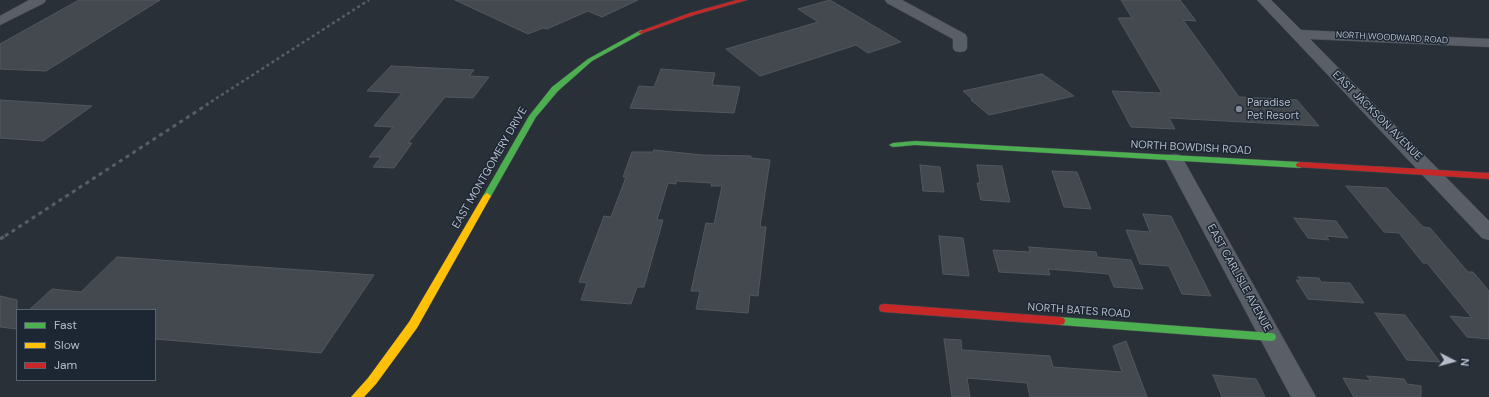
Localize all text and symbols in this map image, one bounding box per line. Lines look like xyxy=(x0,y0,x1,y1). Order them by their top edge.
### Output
street label: NORTH WOODWARD ROAD xyxy=(1336,30,1448,46)
street label: EAST JACKSON AVENUE xyxy=(1329,68,1425,164)
place label: Paradise Pet Resort xyxy=(1247,96,1299,122)
marker: Paradise Pet Resort xyxy=(1234,104,1244,114)
street label: EAST MONTGOMERY DRIVE xyxy=(450,105,530,231)
street label: NORTH BOWDISH ROAD xyxy=(1130,138,1252,158)
street label: EAST CARLISLE AVENUE xyxy=(1204,222,1274,334)
street label: NORTH BATES ROAD xyxy=(1027,301,1131,321)
legend xyxy=(16,309,156,381)
text: Fast xyxy=(54,317,77,333)
text: Slow xyxy=(54,337,80,353)
north arrow xyxy=(1433,341,1473,381)
text: Jam xyxy=(54,357,77,373)
text: N xyxy=(1458,358,1472,367)

